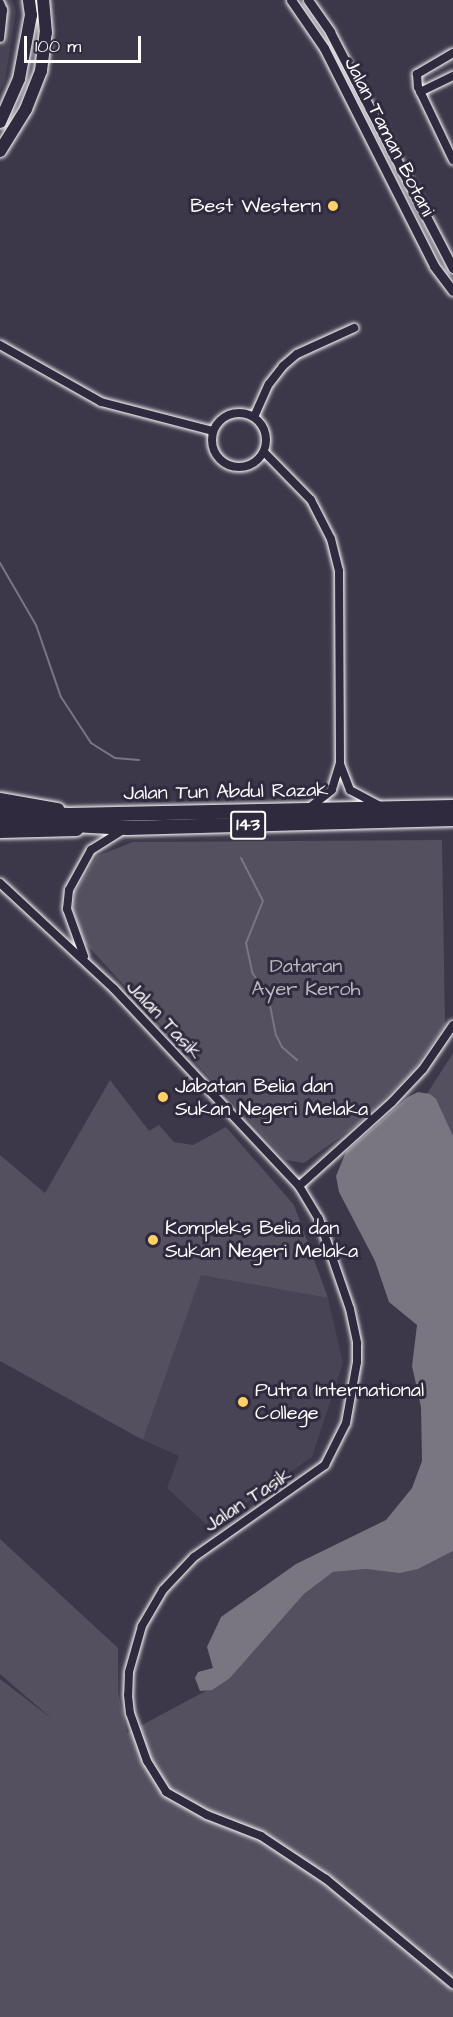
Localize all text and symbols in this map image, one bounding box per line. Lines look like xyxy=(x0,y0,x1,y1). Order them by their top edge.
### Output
scale bar xyxy=(27,24,144,62)
text: 100 m xyxy=(35,34,81,59)
street label: Jalan Taman Botani xyxy=(339,53,439,221)
place label: Best Western xyxy=(190,194,321,218)
marker: Best Western xyxy=(326,199,340,213)
street label: Jalan Tun Abdul Razak xyxy=(123,778,329,806)
road number: 143 xyxy=(230,810,266,840)
park label: Dataran Ayer Keroh xyxy=(252,954,360,1001)
street label: Jalan Tasik xyxy=(121,975,207,1065)
place label: Jabatan Belia dan Sukan Negeri Melaka xyxy=(175,1074,368,1121)
marker: Jabatan Belia dan Sukan Negeri Melaka xyxy=(156,1090,170,1104)
place label: Kompleks Belia dan Sukan Negeri Melaka xyxy=(165,1216,358,1263)
marker: Kompleks Belia dan Sukan Negeri Melaka xyxy=(146,1233,160,1247)
place label: Putra International College xyxy=(255,1378,424,1425)
marker: Putra International College xyxy=(236,1395,250,1409)
street label: Jalan Tasik xyxy=(199,1463,297,1537)

